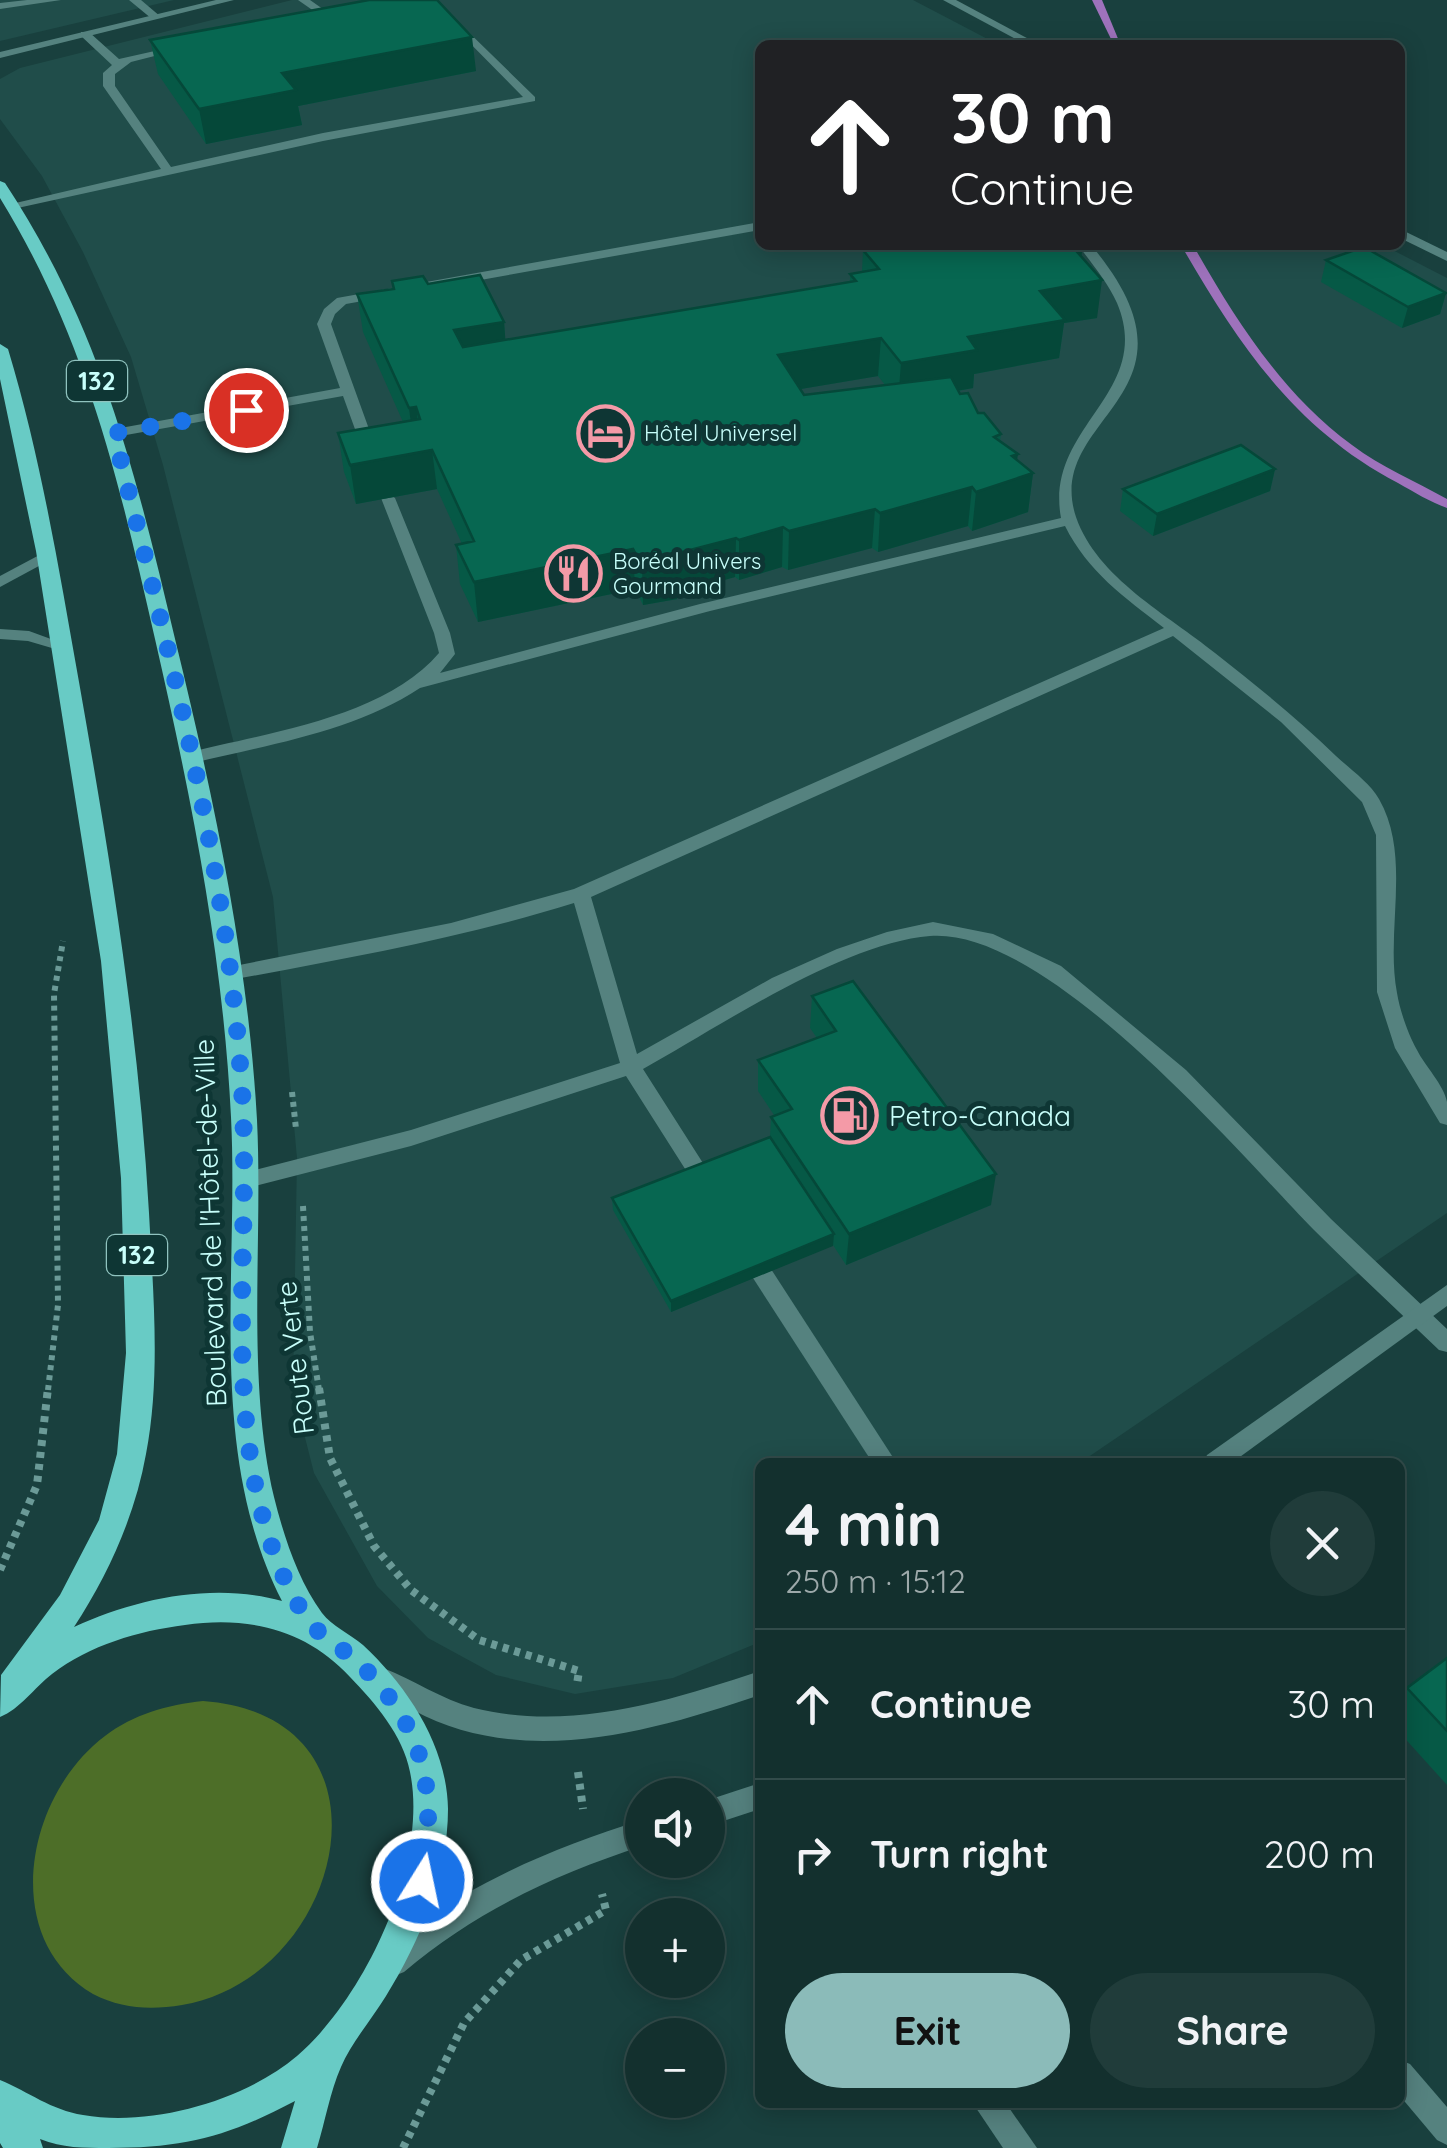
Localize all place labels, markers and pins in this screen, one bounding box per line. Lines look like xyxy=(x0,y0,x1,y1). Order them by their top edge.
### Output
pin xyxy=(204,368,289,453)
hotel icon: Hôtel Universel xyxy=(575,403,635,463)
place label: Hôtel Universel xyxy=(644,419,797,447)
restaurant icon: Boréal Univers Gourmand xyxy=(544,544,604,604)
place label: Boréal Univers Gourmand xyxy=(613,547,761,600)
fuel station icon: Petro-Canada xyxy=(820,1086,880,1146)
place label: Petro-Canada xyxy=(889,1098,1071,1133)

